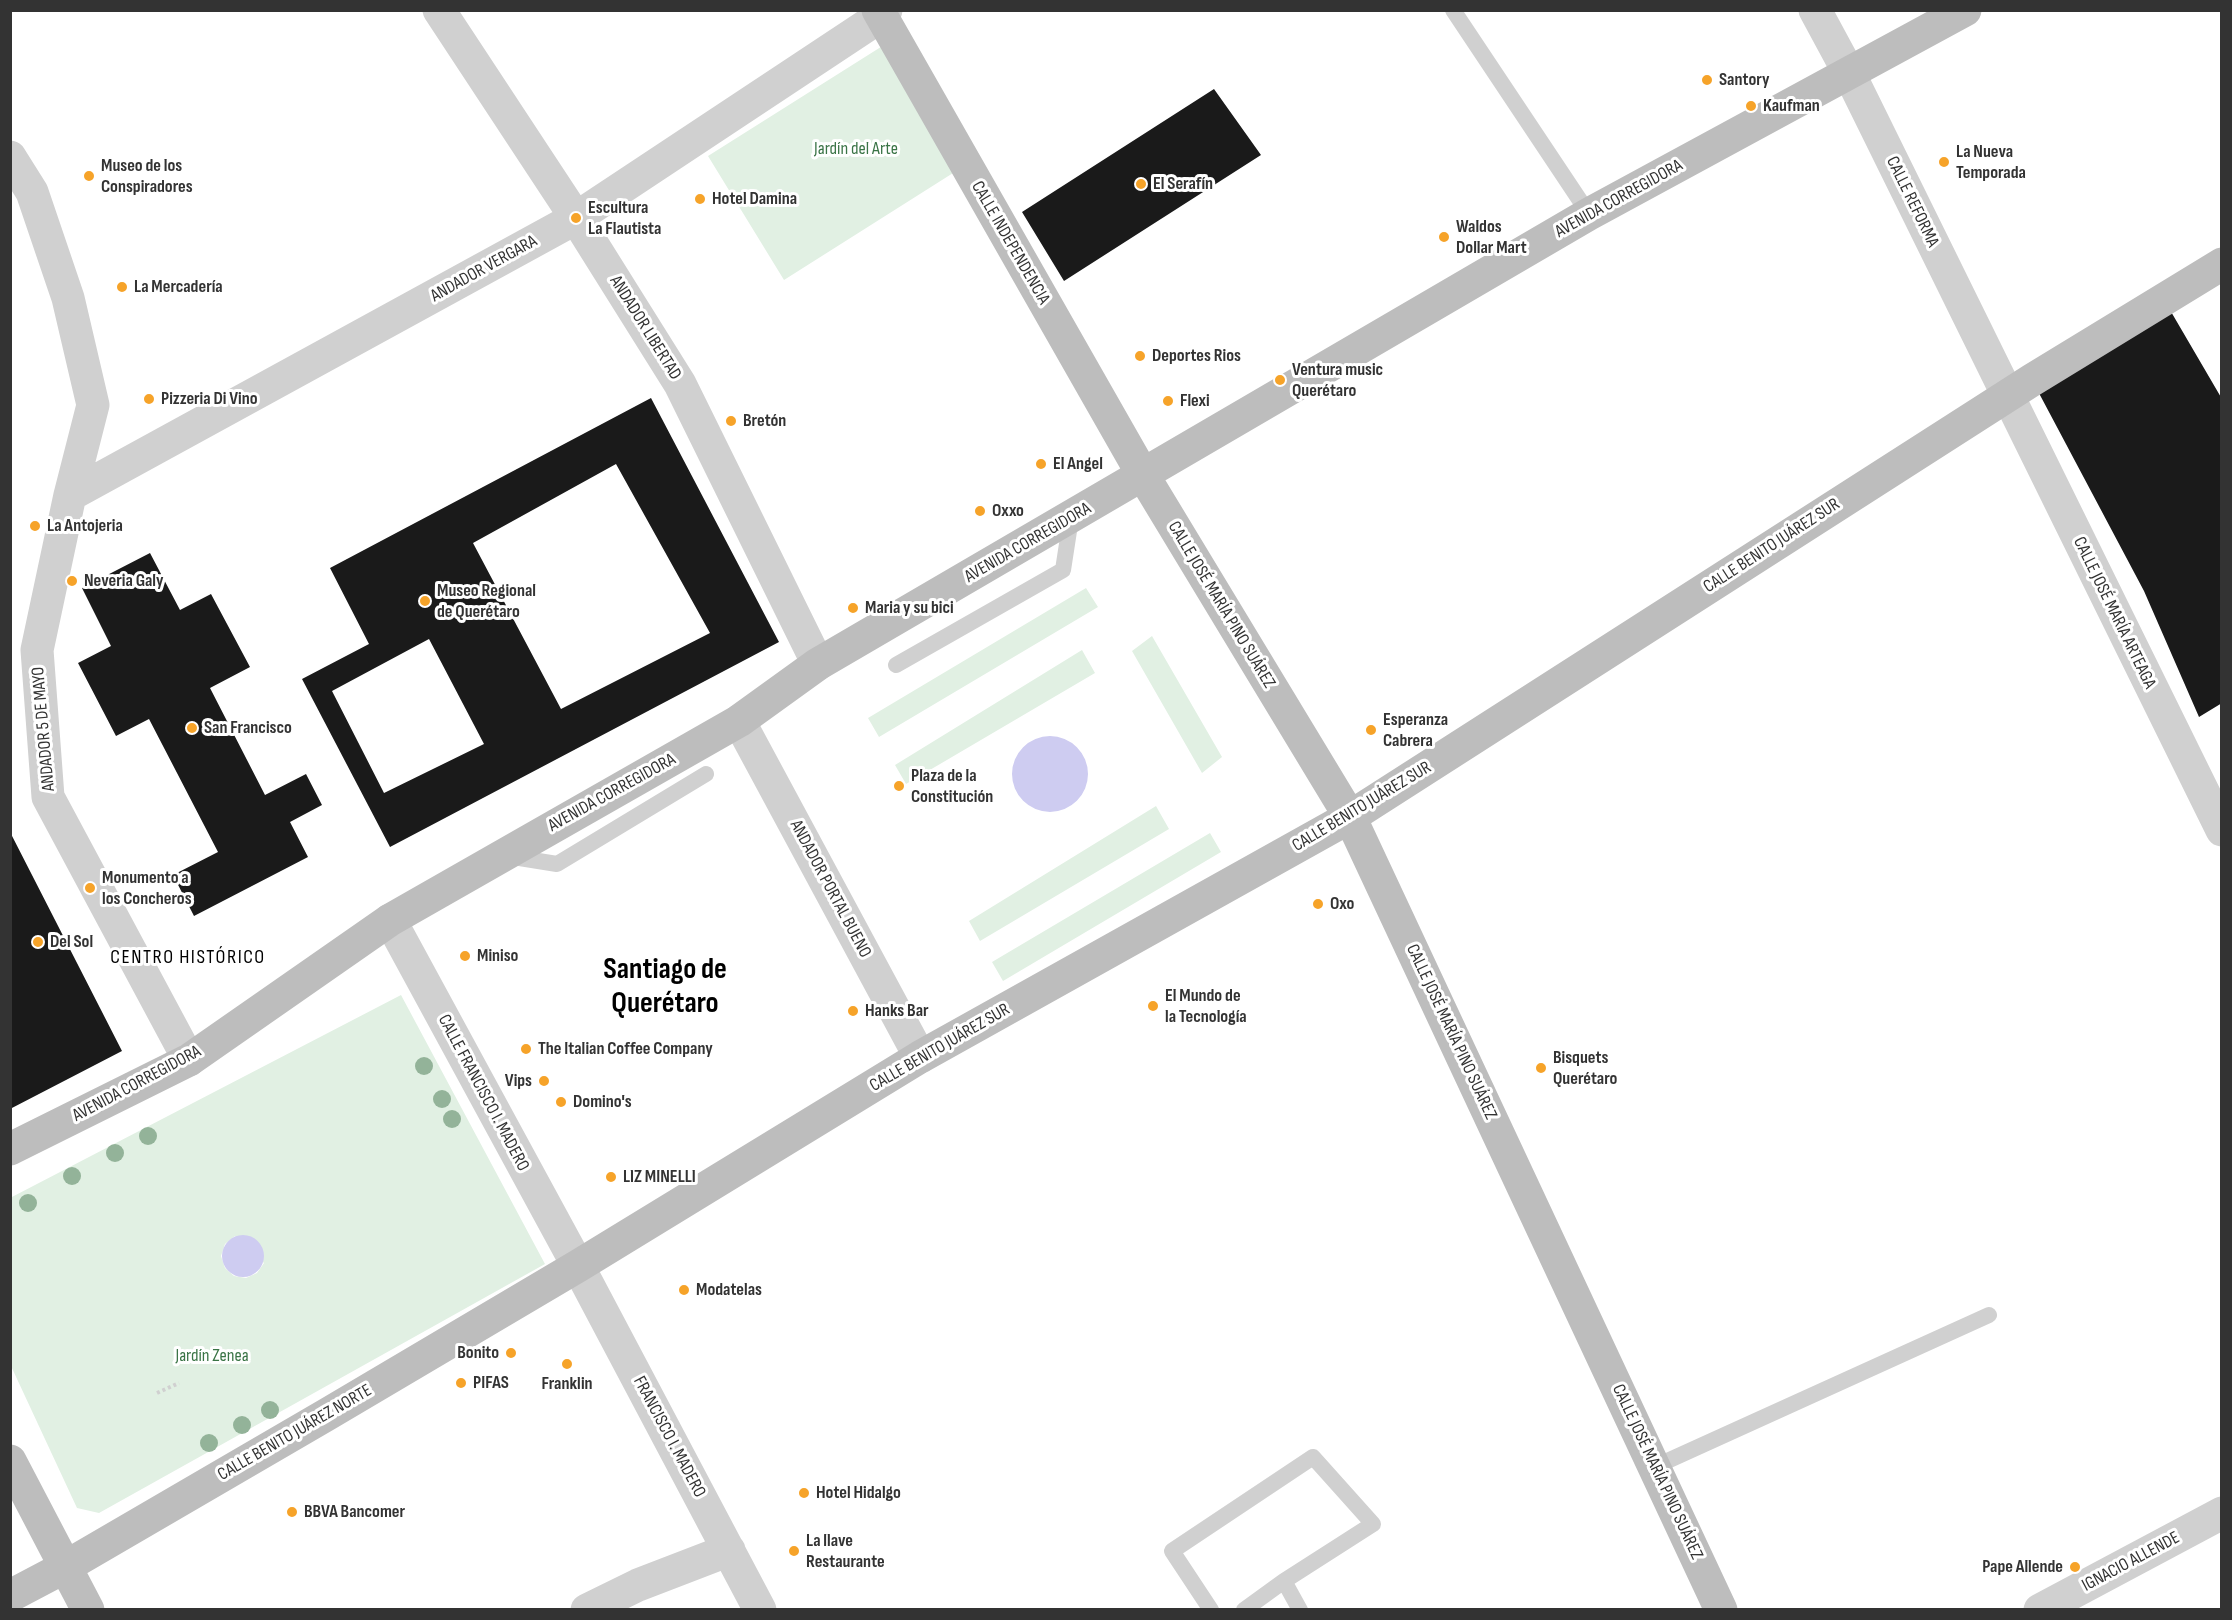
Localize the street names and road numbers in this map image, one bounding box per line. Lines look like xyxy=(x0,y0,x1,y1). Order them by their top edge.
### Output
street label: CALLE REFORMA xyxy=(1881,153,1943,251)
street label: AVENIDA CORREGIDORA xyxy=(1552,155,1686,243)
street label: CALLE INDEPENDENCIA xyxy=(966,177,1054,309)
street label: ANDADOR VERGARA xyxy=(427,231,541,307)
street label: ANDADOR LIBERTAD xyxy=(604,272,686,384)
street label: CALLE BENITO JUÁREZ SUR xyxy=(1700,494,1844,598)
street label: AVENIDA CORREGIDORA xyxy=(961,498,1095,588)
street label: CALLE JOSÉ MARÍA PINO SUÁREZ xyxy=(1163,518,1279,692)
street label: CALLE JOSÉ MARÍA ARTEAGA xyxy=(2068,534,2160,692)
street label: ANDADOR 5 DE MAYO xyxy=(28,666,60,792)
street label: AVENIDA CORREGIDORA xyxy=(545,749,679,837)
street label: CALLE BENITO JUÁREZ SUR xyxy=(1289,757,1435,857)
street label: ANDADOR PORTAL BUENO xyxy=(785,816,875,962)
street label: CALLE JOSÉ MARÍA PINO SUÁREZ xyxy=(1401,941,1501,1123)
street label: CALLE BENITO JUÁREZ SUR xyxy=(866,999,1014,1097)
street label: CALLE FRANCISCO I. MADERO xyxy=(433,1011,533,1175)
street label: AVENIDA CORREGIDORA xyxy=(69,1041,205,1127)
street label: FRANCISCO I. MADERO xyxy=(628,1373,710,1501)
street label: CALLE BENITO JUÁREZ NORTE xyxy=(214,1380,376,1486)
street label: CALLE JOSÉ MARÍA PINO SUÁREZ xyxy=(1607,1381,1707,1563)
street label: IGNACIO ALLENDE xyxy=(2079,1527,2183,1597)

